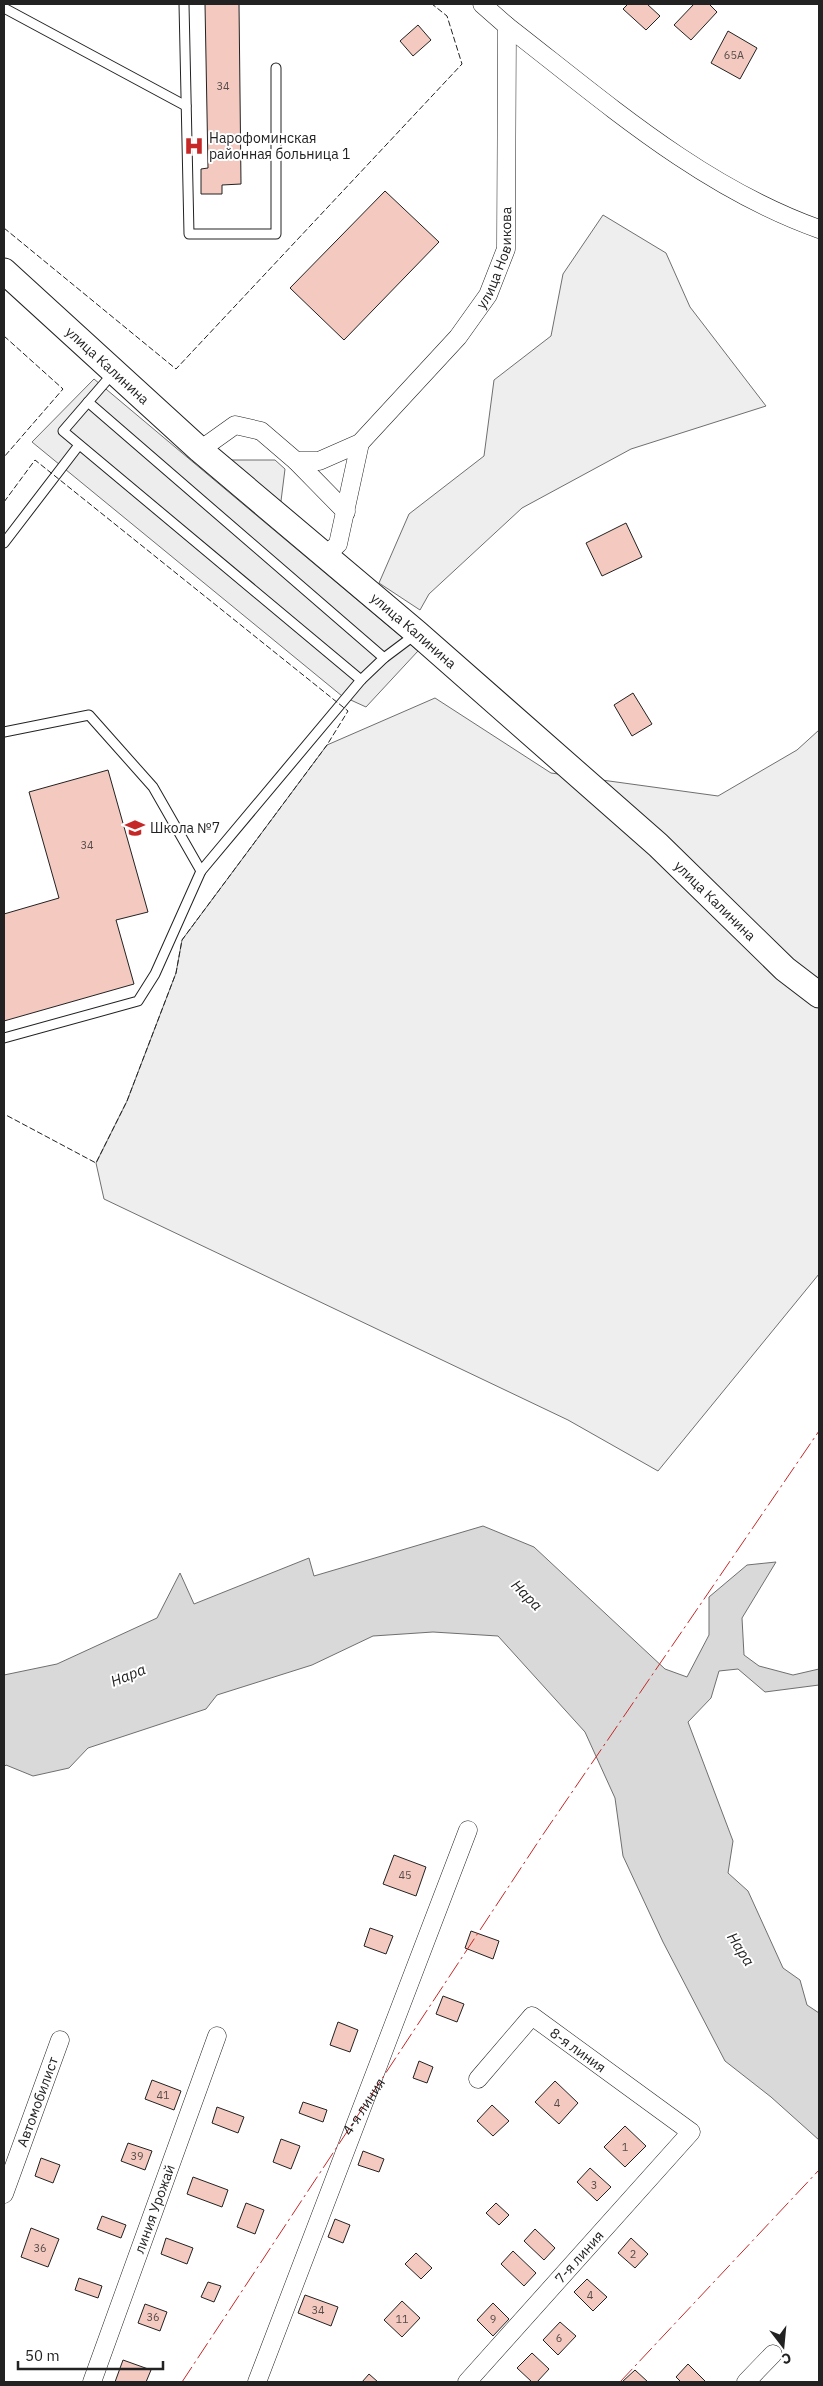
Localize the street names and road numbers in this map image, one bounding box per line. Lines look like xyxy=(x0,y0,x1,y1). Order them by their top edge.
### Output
street label: улица Новикова xyxy=(472,206,516,312)
street label: улица Калинина xyxy=(62,323,153,409)
street label: улица Калинина xyxy=(367,589,460,673)
street label: улица Калинина xyxy=(670,857,760,945)
street label: 8-я линия xyxy=(546,2024,610,2076)
street label: Автомобилист xyxy=(13,2054,62,2149)
street label: 4-я линия xyxy=(338,2074,389,2139)
street label: линия Урожай xyxy=(130,2162,179,2256)
street label: 7-я линия xyxy=(551,2227,607,2287)

